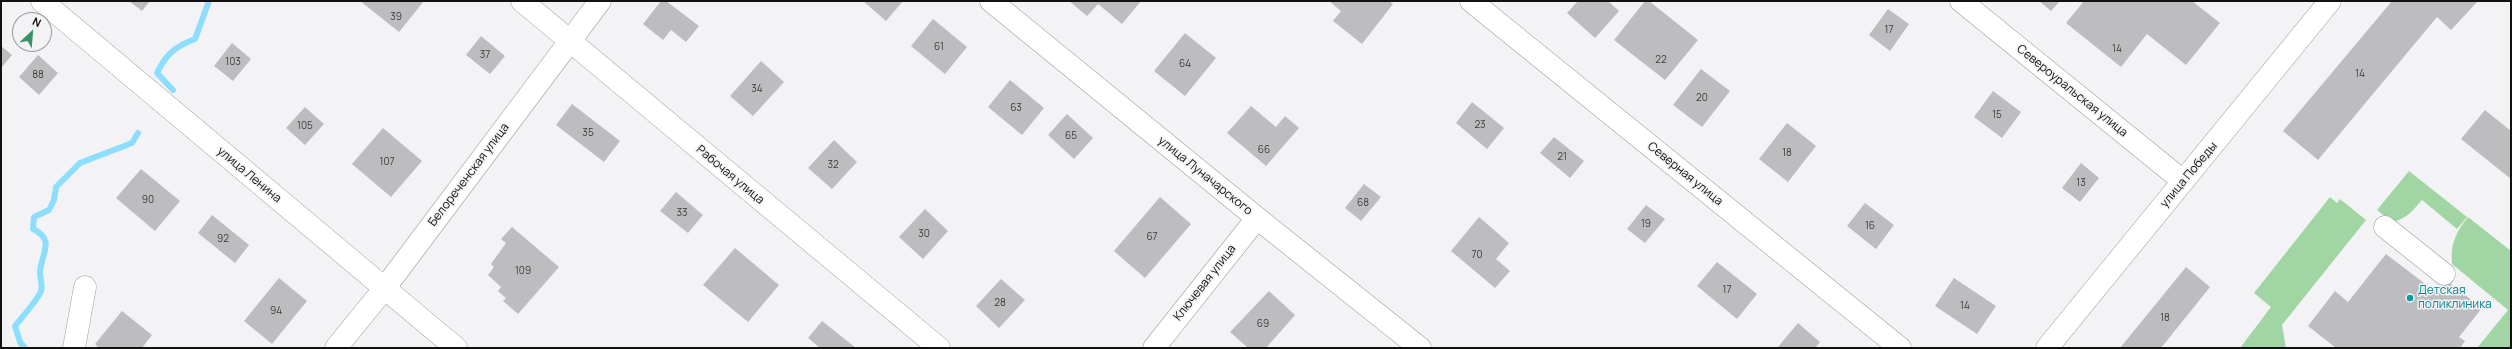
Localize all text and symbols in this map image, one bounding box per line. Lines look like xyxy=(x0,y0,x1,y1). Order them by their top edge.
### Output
house number: 39 xyxy=(390,11,402,23)
north arrow xyxy=(12,12,52,52)
text: N xyxy=(30,13,44,30)
house number: 17 xyxy=(1885,24,1893,36)
house number: 61 xyxy=(934,41,944,53)
street label: Североуральская улица xyxy=(2014,42,2130,140)
house number: 14 xyxy=(2112,43,2122,55)
house number: 37 xyxy=(480,49,490,61)
house number: 22 xyxy=(1655,54,1667,66)
house number: 103 xyxy=(225,56,241,68)
house number: 64 xyxy=(1179,58,1191,70)
house number: 14 xyxy=(2355,68,2365,80)
house number: 88 xyxy=(32,69,44,81)
house number: 34 xyxy=(751,83,763,95)
house number: 20 xyxy=(1696,92,1708,104)
house number: 63 xyxy=(1010,102,1022,114)
house number: 15 xyxy=(1992,109,2002,121)
house number: 23 xyxy=(1474,119,1486,131)
house number: 105 xyxy=(297,120,313,132)
street label: Белореченская улица xyxy=(426,121,512,229)
house number: 35 xyxy=(582,127,594,139)
house number: 65 xyxy=(1065,130,1077,142)
street label: улица Луначарского xyxy=(1155,134,1255,218)
street label: Северная улица xyxy=(1644,139,1726,209)
street label: улица Победы xyxy=(2157,139,2221,211)
street label: Рабочая улица xyxy=(693,142,767,208)
street label: улица Ленина xyxy=(214,144,284,206)
house number: 66 xyxy=(1258,144,1270,156)
house number: 18 xyxy=(1782,147,1792,159)
house number: 21 xyxy=(1557,151,1567,163)
house number: 107 xyxy=(379,156,395,168)
house number: 32 xyxy=(827,159,839,171)
house number: 13 xyxy=(2076,177,2086,189)
house number: 90 xyxy=(142,194,154,206)
house number: 68 xyxy=(1357,197,1369,209)
house number: 33 xyxy=(676,207,688,219)
house number: 19 xyxy=(1641,218,1651,230)
house number: 16 xyxy=(1865,220,1875,232)
house number: 30 xyxy=(918,228,930,240)
house number: 67 xyxy=(1146,231,1158,243)
house number: 92 xyxy=(217,233,229,245)
street label: Ключевая улица xyxy=(1171,242,1239,324)
house number: 70 xyxy=(1471,249,1483,261)
house number: 109 xyxy=(515,265,531,277)
house number: 17 xyxy=(1723,284,1731,296)
place label: Детская поликлиника xyxy=(2418,284,2492,312)
marker: Детская поликлиника xyxy=(2405,293,2415,303)
house number: 28 xyxy=(994,297,1006,309)
house number: 14 xyxy=(1960,300,1970,312)
house number: 94 xyxy=(270,305,282,317)
house number: 18 xyxy=(2160,312,2170,324)
house number: 69 xyxy=(1257,318,1269,330)

